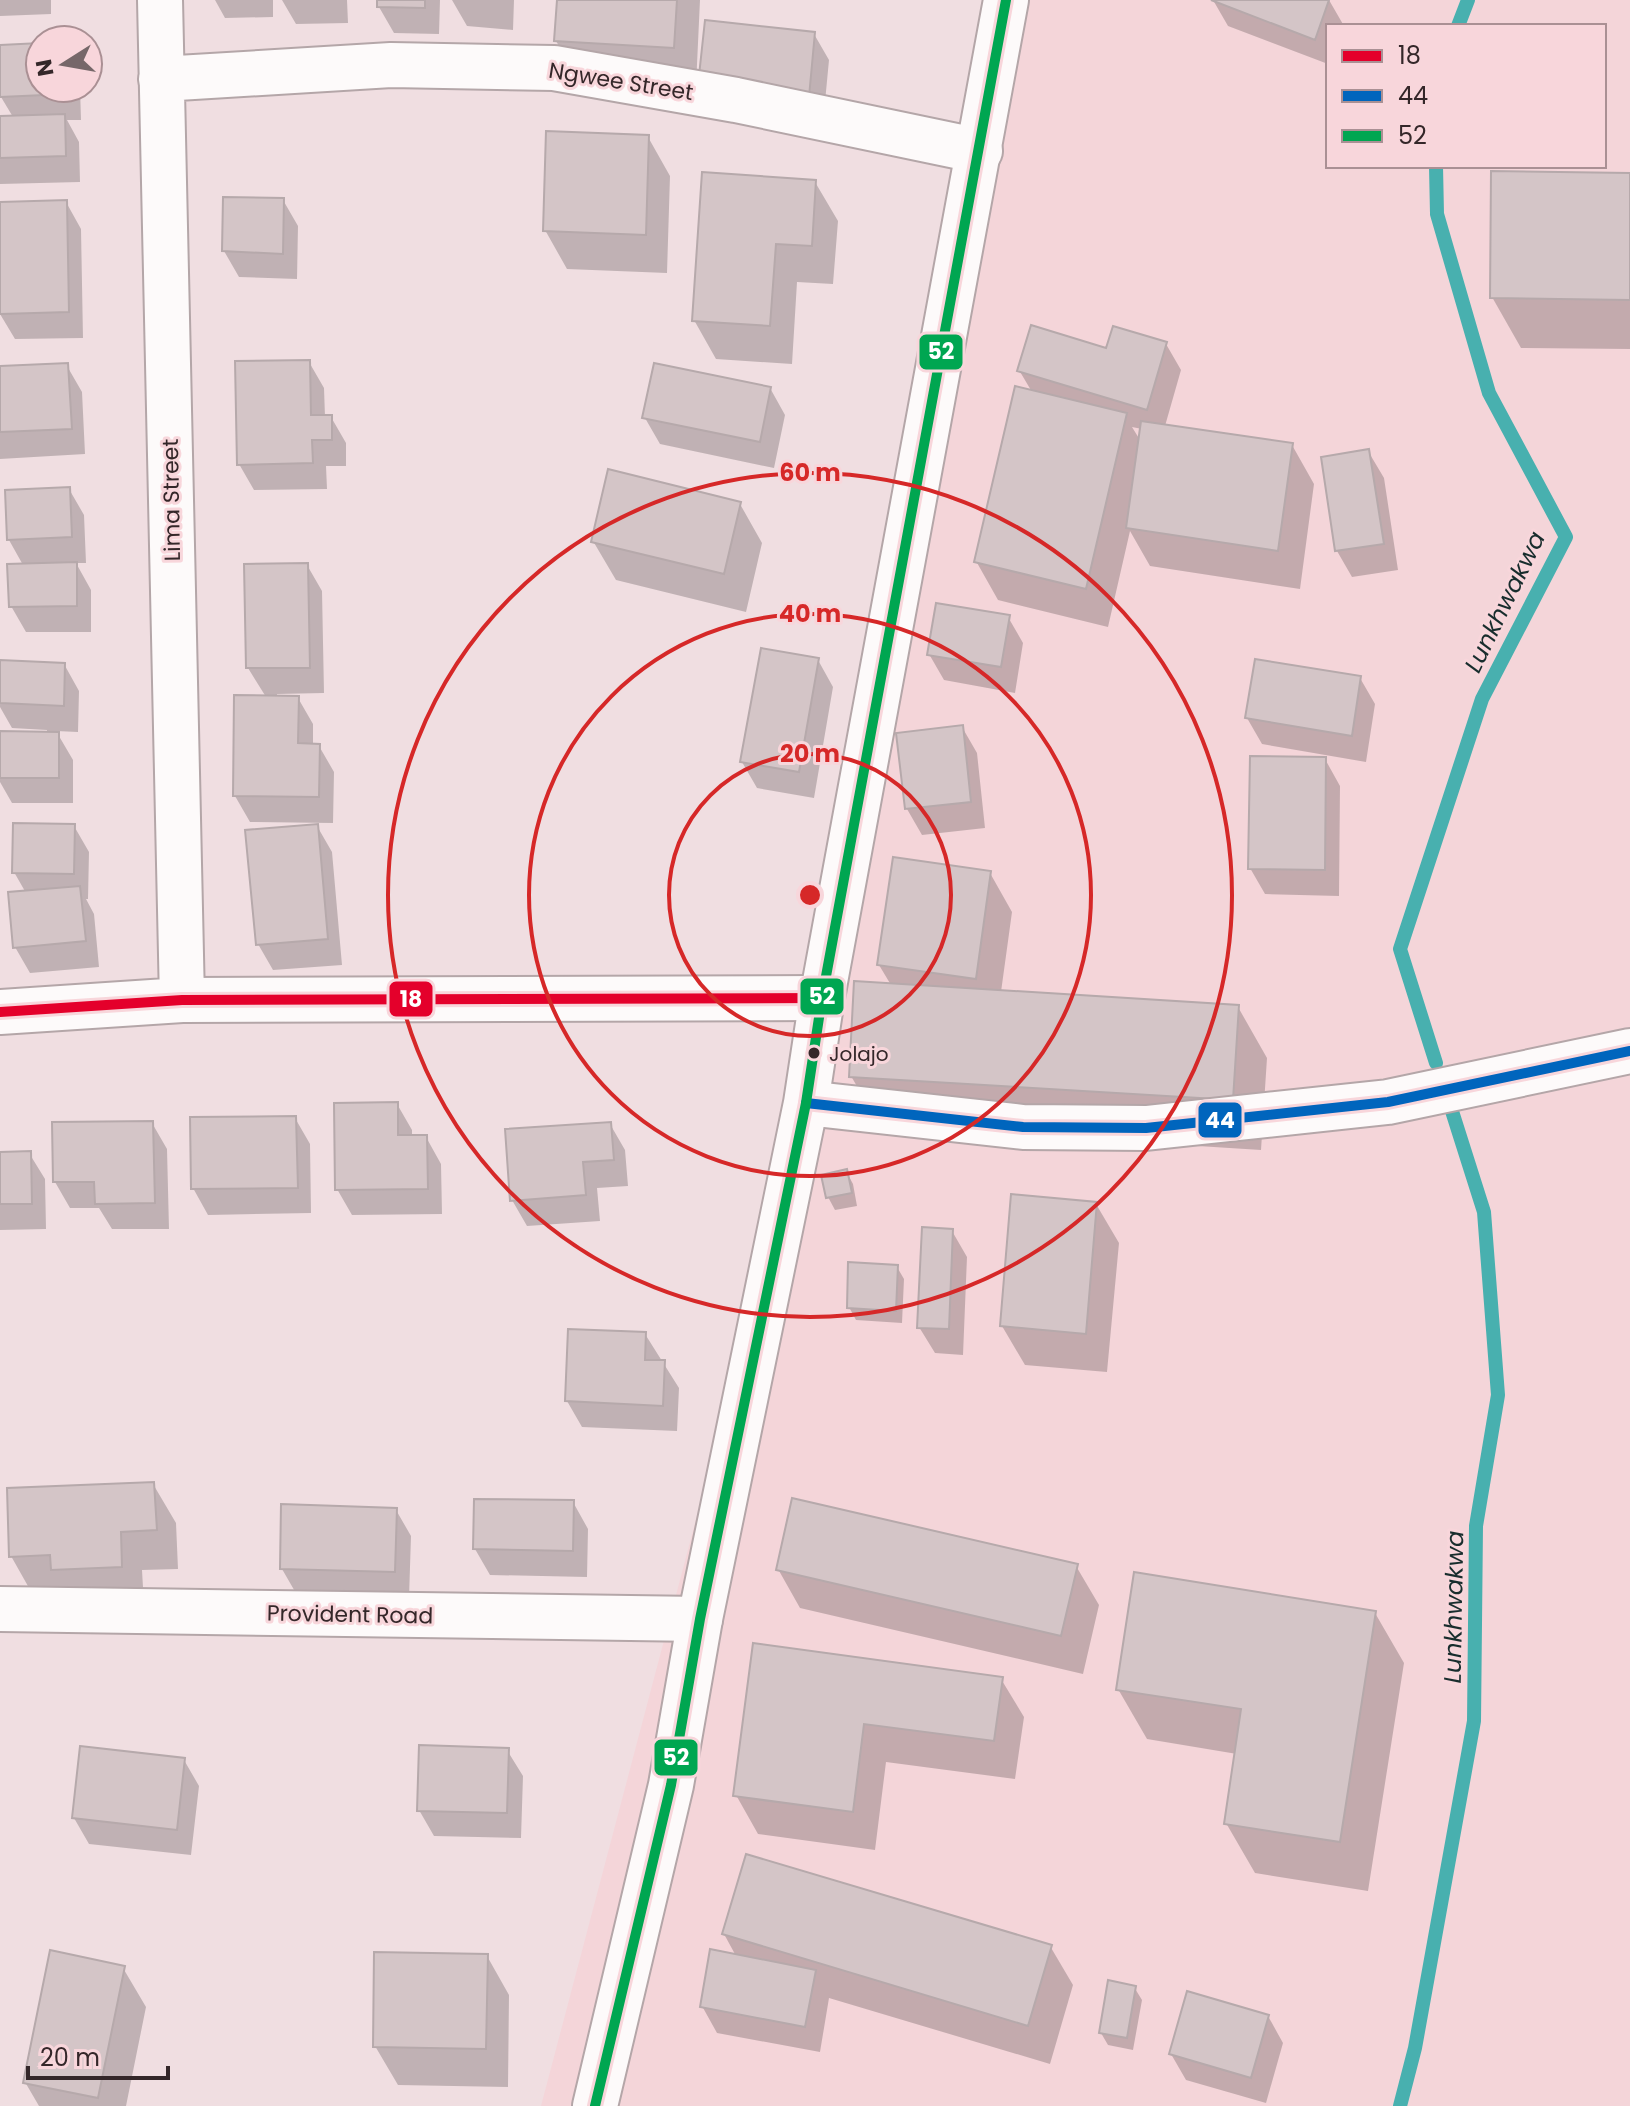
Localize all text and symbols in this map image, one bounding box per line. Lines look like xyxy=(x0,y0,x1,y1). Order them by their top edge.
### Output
north arrow xyxy=(24,24,104,104)
legend xyxy=(1326,24,1606,168)
text: 18 xyxy=(1398,39,1421,72)
street label: Ngwee Street xyxy=(546,55,695,108)
text: N xyxy=(28,57,62,79)
text: 44 xyxy=(1398,79,1428,112)
text: 52 xyxy=(1398,119,1427,152)
line badge: 52 xyxy=(918,333,964,371)
text: 52 xyxy=(928,336,954,367)
street label: Lima Street xyxy=(155,438,188,562)
text: 60 m xyxy=(779,456,841,489)
water label: Lunkhwakwa xyxy=(1456,526,1553,678)
text: 40 m xyxy=(779,597,841,630)
text: 20 m xyxy=(780,737,840,770)
centre of rings xyxy=(796,881,824,909)
line badge: 52 xyxy=(799,977,845,1016)
line badge: 18 xyxy=(388,980,434,1018)
text: 52 xyxy=(809,981,835,1012)
text: 18 xyxy=(400,984,422,1015)
place label: Jolajo xyxy=(829,1040,889,1068)
marker: Jolajo xyxy=(806,1045,822,1061)
line badge: 44 xyxy=(1197,1101,1243,1139)
text: 44 xyxy=(1205,1105,1235,1136)
water label: Lunkhwakwa xyxy=(1436,1530,1471,1684)
street label: Provident Road xyxy=(267,1598,433,1631)
line badge: 52 xyxy=(653,1738,699,1777)
text: 52 xyxy=(663,1742,689,1773)
scale bar xyxy=(28,2030,168,2080)
text: 20 m xyxy=(40,2041,100,2074)

